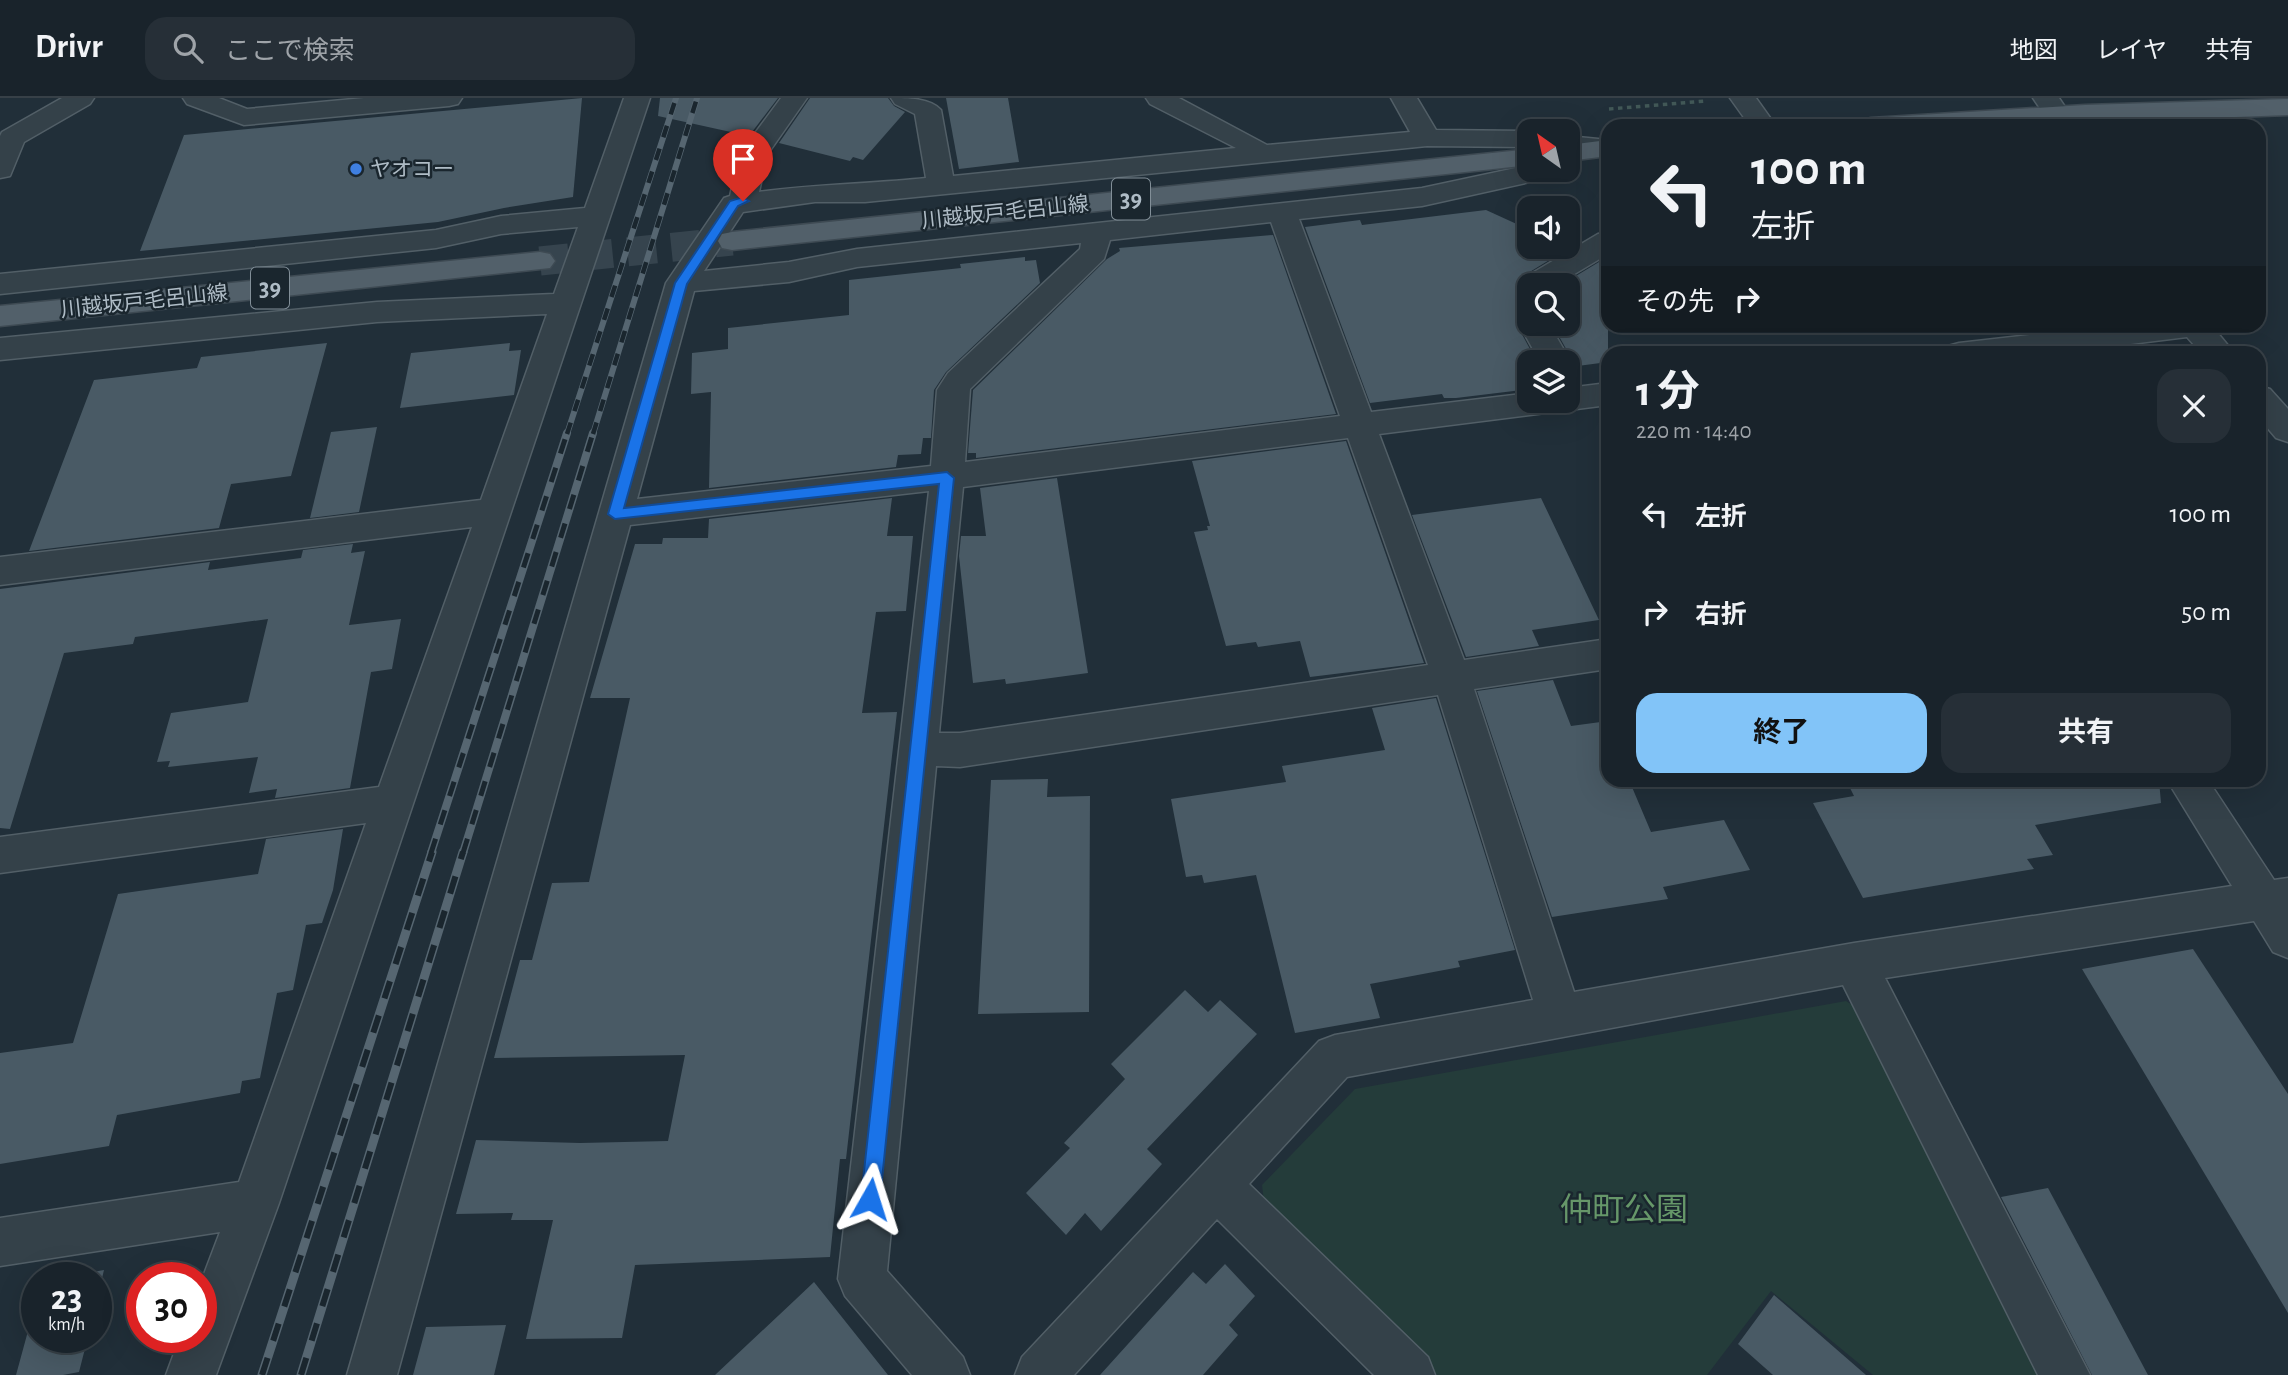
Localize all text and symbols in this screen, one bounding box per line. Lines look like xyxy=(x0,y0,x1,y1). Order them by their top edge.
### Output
search box xyxy=(145,17,635,80)
icon: search xyxy=(169,29,207,67)
text: Drivr xyxy=(35,31,103,64)
text: ここで検索 xyxy=(225,38,355,64)
text: 地図 xyxy=(2010,39,2058,63)
text: レイヤ xyxy=(2096,39,2167,63)
text: 共有 xyxy=(2205,39,2253,63)
north arrow xyxy=(1517,119,1580,182)
map controls xyxy=(1517,119,1580,413)
pin xyxy=(713,129,773,201)
icon: arrive xyxy=(724,140,762,178)
text: 100 m xyxy=(1751,145,1867,194)
icon: left xyxy=(1636,147,1727,238)
place label: ヤオコー xyxy=(370,159,454,180)
marker: ヤオコー xyxy=(348,161,364,177)
road number: 39 xyxy=(1112,178,1150,220)
street label: 川越坂戸毛呂山線 xyxy=(920,192,1090,232)
button: sound xyxy=(1517,196,1580,259)
text: 左折 xyxy=(1751,211,1815,243)
road number: 39 xyxy=(251,268,289,308)
button: search xyxy=(1517,273,1580,336)
icon: right xyxy=(1728,280,1766,318)
street label: 川越坂戸毛呂山線 xyxy=(59,281,229,321)
text: その先 xyxy=(1636,289,1714,315)
button: layers xyxy=(1517,350,1580,413)
button: close xyxy=(2157,369,2231,443)
text: 1 分 xyxy=(1636,371,1699,413)
text: 220 m · 14:40 xyxy=(1636,420,1752,443)
icon: left xyxy=(1636,495,1674,533)
text: 100 m xyxy=(2170,501,2231,527)
text: 左折 xyxy=(1695,504,1747,530)
icon: right xyxy=(1636,593,1674,631)
text: 50 m xyxy=(2181,599,2231,625)
text: 右折 xyxy=(1695,602,1747,628)
button: 終了 xyxy=(1636,693,1927,773)
button: 共有 xyxy=(1941,693,2231,773)
position arrow xyxy=(833,1162,907,1236)
park label: 仲町公園 xyxy=(1560,1193,1688,1226)
speed limit sign: 30 xyxy=(126,1262,217,1353)
text: 23 xyxy=(51,1281,82,1316)
text: km/h xyxy=(48,1316,85,1334)

